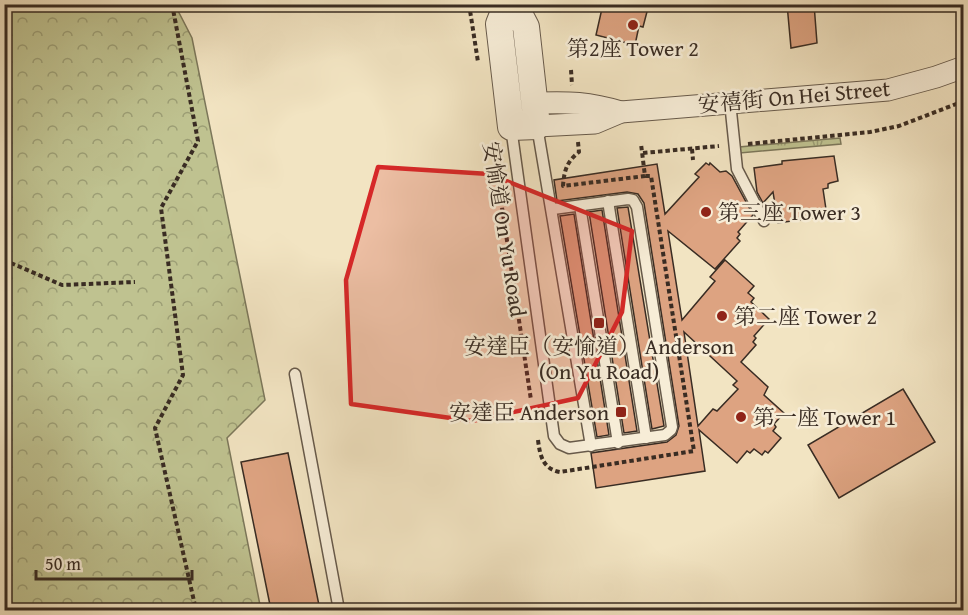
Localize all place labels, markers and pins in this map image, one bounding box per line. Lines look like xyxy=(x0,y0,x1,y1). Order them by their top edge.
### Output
marker: 第2座 Tower 2 xyxy=(626,18,640,32)
place label: 第2座 Tower 2 xyxy=(567,32,699,64)
place label: 第三座 Tower 3 xyxy=(718,196,861,228)
marker: 第三座 Tower 3 xyxy=(699,205,713,219)
place label: 第二座 Tower 2 xyxy=(734,300,877,332)
marker: 第二座 Tower 2 xyxy=(715,309,729,323)
marker: 安達臣（安愉道） Anderson (On Yu Road) xyxy=(592,316,606,330)
place label: 安達臣（安愉道） Anderson (On Yu Road) xyxy=(464,330,735,387)
place label: 安達臣 Anderson xyxy=(449,396,610,428)
place label: 第一座 Tower 1 xyxy=(753,401,896,433)
marker: 安達臣 Anderson xyxy=(614,405,628,419)
marker: 第一座 Tower 1 xyxy=(734,410,748,424)

